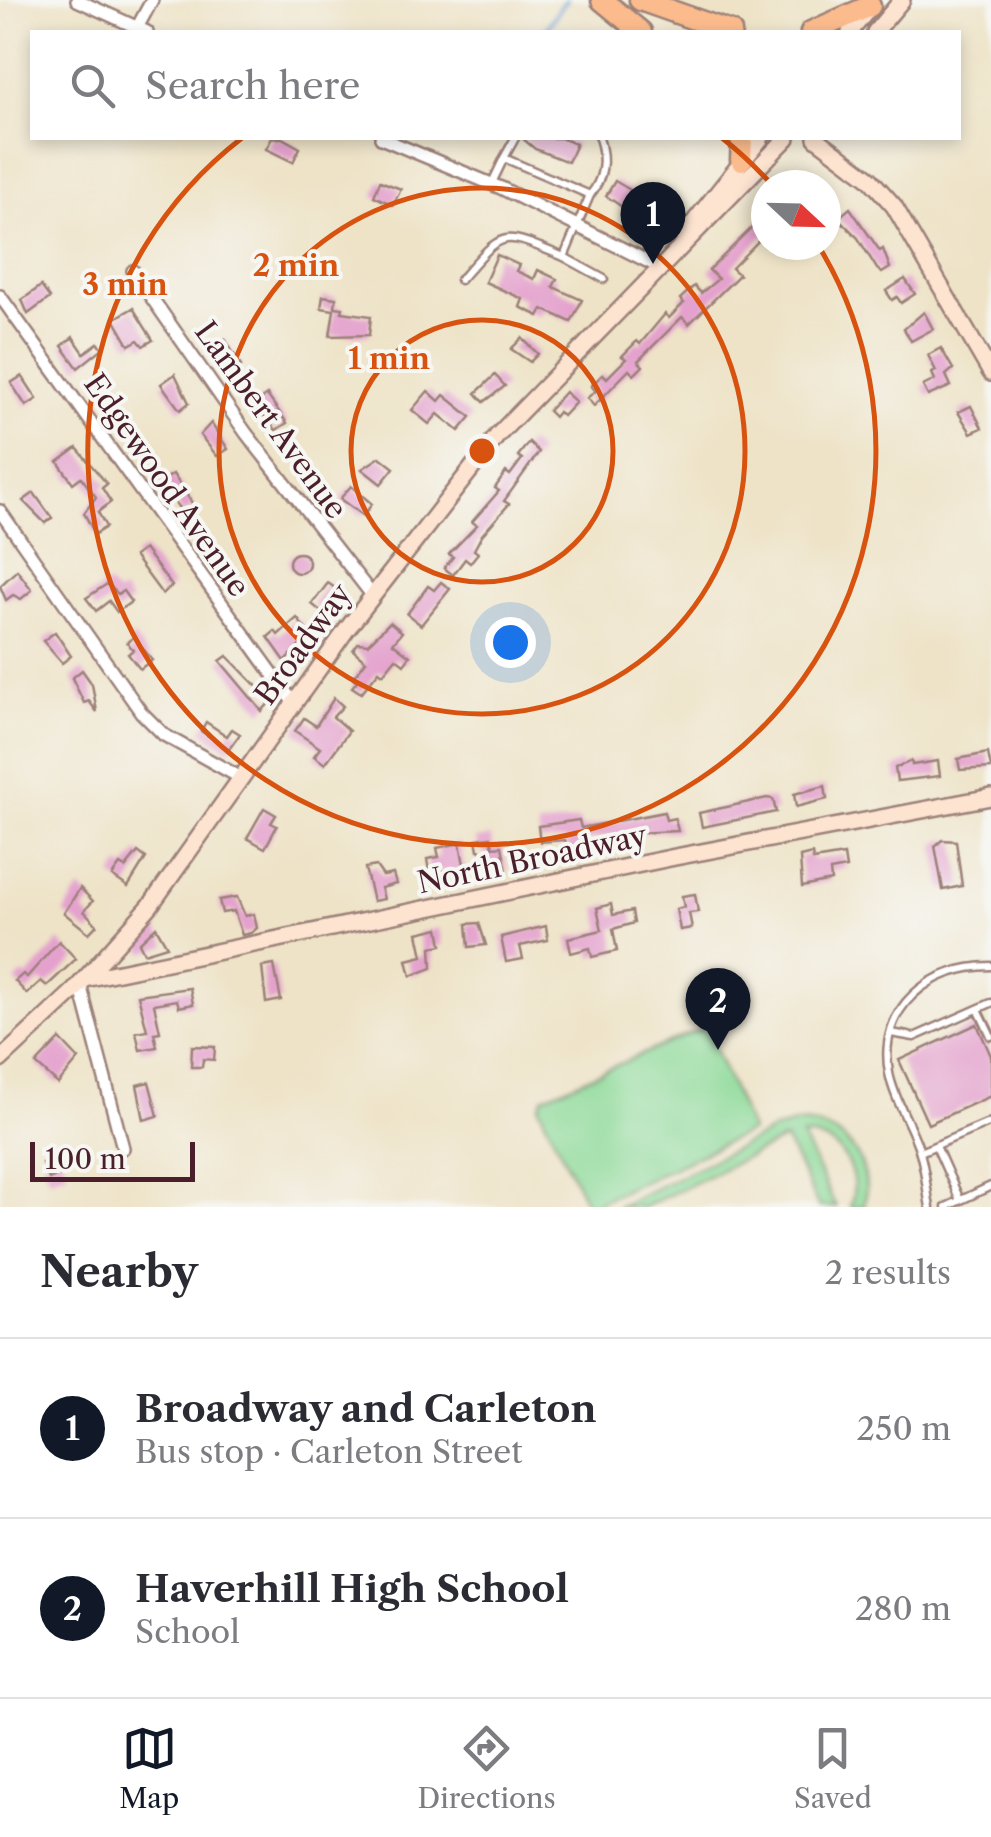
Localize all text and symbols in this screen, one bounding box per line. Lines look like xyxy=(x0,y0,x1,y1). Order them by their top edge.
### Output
search box xyxy=(30,30,961,140)
icon: search xyxy=(65,58,120,113)
text: Search here xyxy=(145,62,360,109)
north arrow xyxy=(751,170,841,260)
pin: 1 xyxy=(620,182,686,264)
text: 2 min xyxy=(253,247,340,284)
text: 3 min xyxy=(82,266,168,303)
street label: Lambert Avenue xyxy=(187,314,355,526)
text: 1 min xyxy=(348,340,431,377)
street label: Edgewood Avenue xyxy=(76,366,258,604)
centre of rings xyxy=(464,433,500,469)
street label: Broadway xyxy=(247,576,360,712)
your location xyxy=(485,617,536,668)
street label: North Broadway xyxy=(414,817,650,901)
pin: 2 xyxy=(686,968,750,1050)
scale bar xyxy=(30,1137,195,1182)
text: 100 m xyxy=(45,1142,126,1176)
text: Nearby xyxy=(40,1246,198,1298)
text: 2 results xyxy=(825,1253,951,1292)
text: Broadway and Carleton xyxy=(135,1385,596,1432)
text: 1 xyxy=(65,1409,80,1448)
text: 250 m xyxy=(857,1409,951,1448)
text: Bus stop · Carleton Street xyxy=(135,1432,523,1471)
text: Haverhill High School xyxy=(135,1565,569,1612)
text: 2 xyxy=(63,1589,82,1628)
text: 280 m xyxy=(855,1589,951,1628)
text: School xyxy=(135,1612,240,1651)
tab: Map xyxy=(119,1721,179,1815)
tab: Directions xyxy=(417,1721,556,1815)
tab: Saved xyxy=(794,1721,872,1815)

